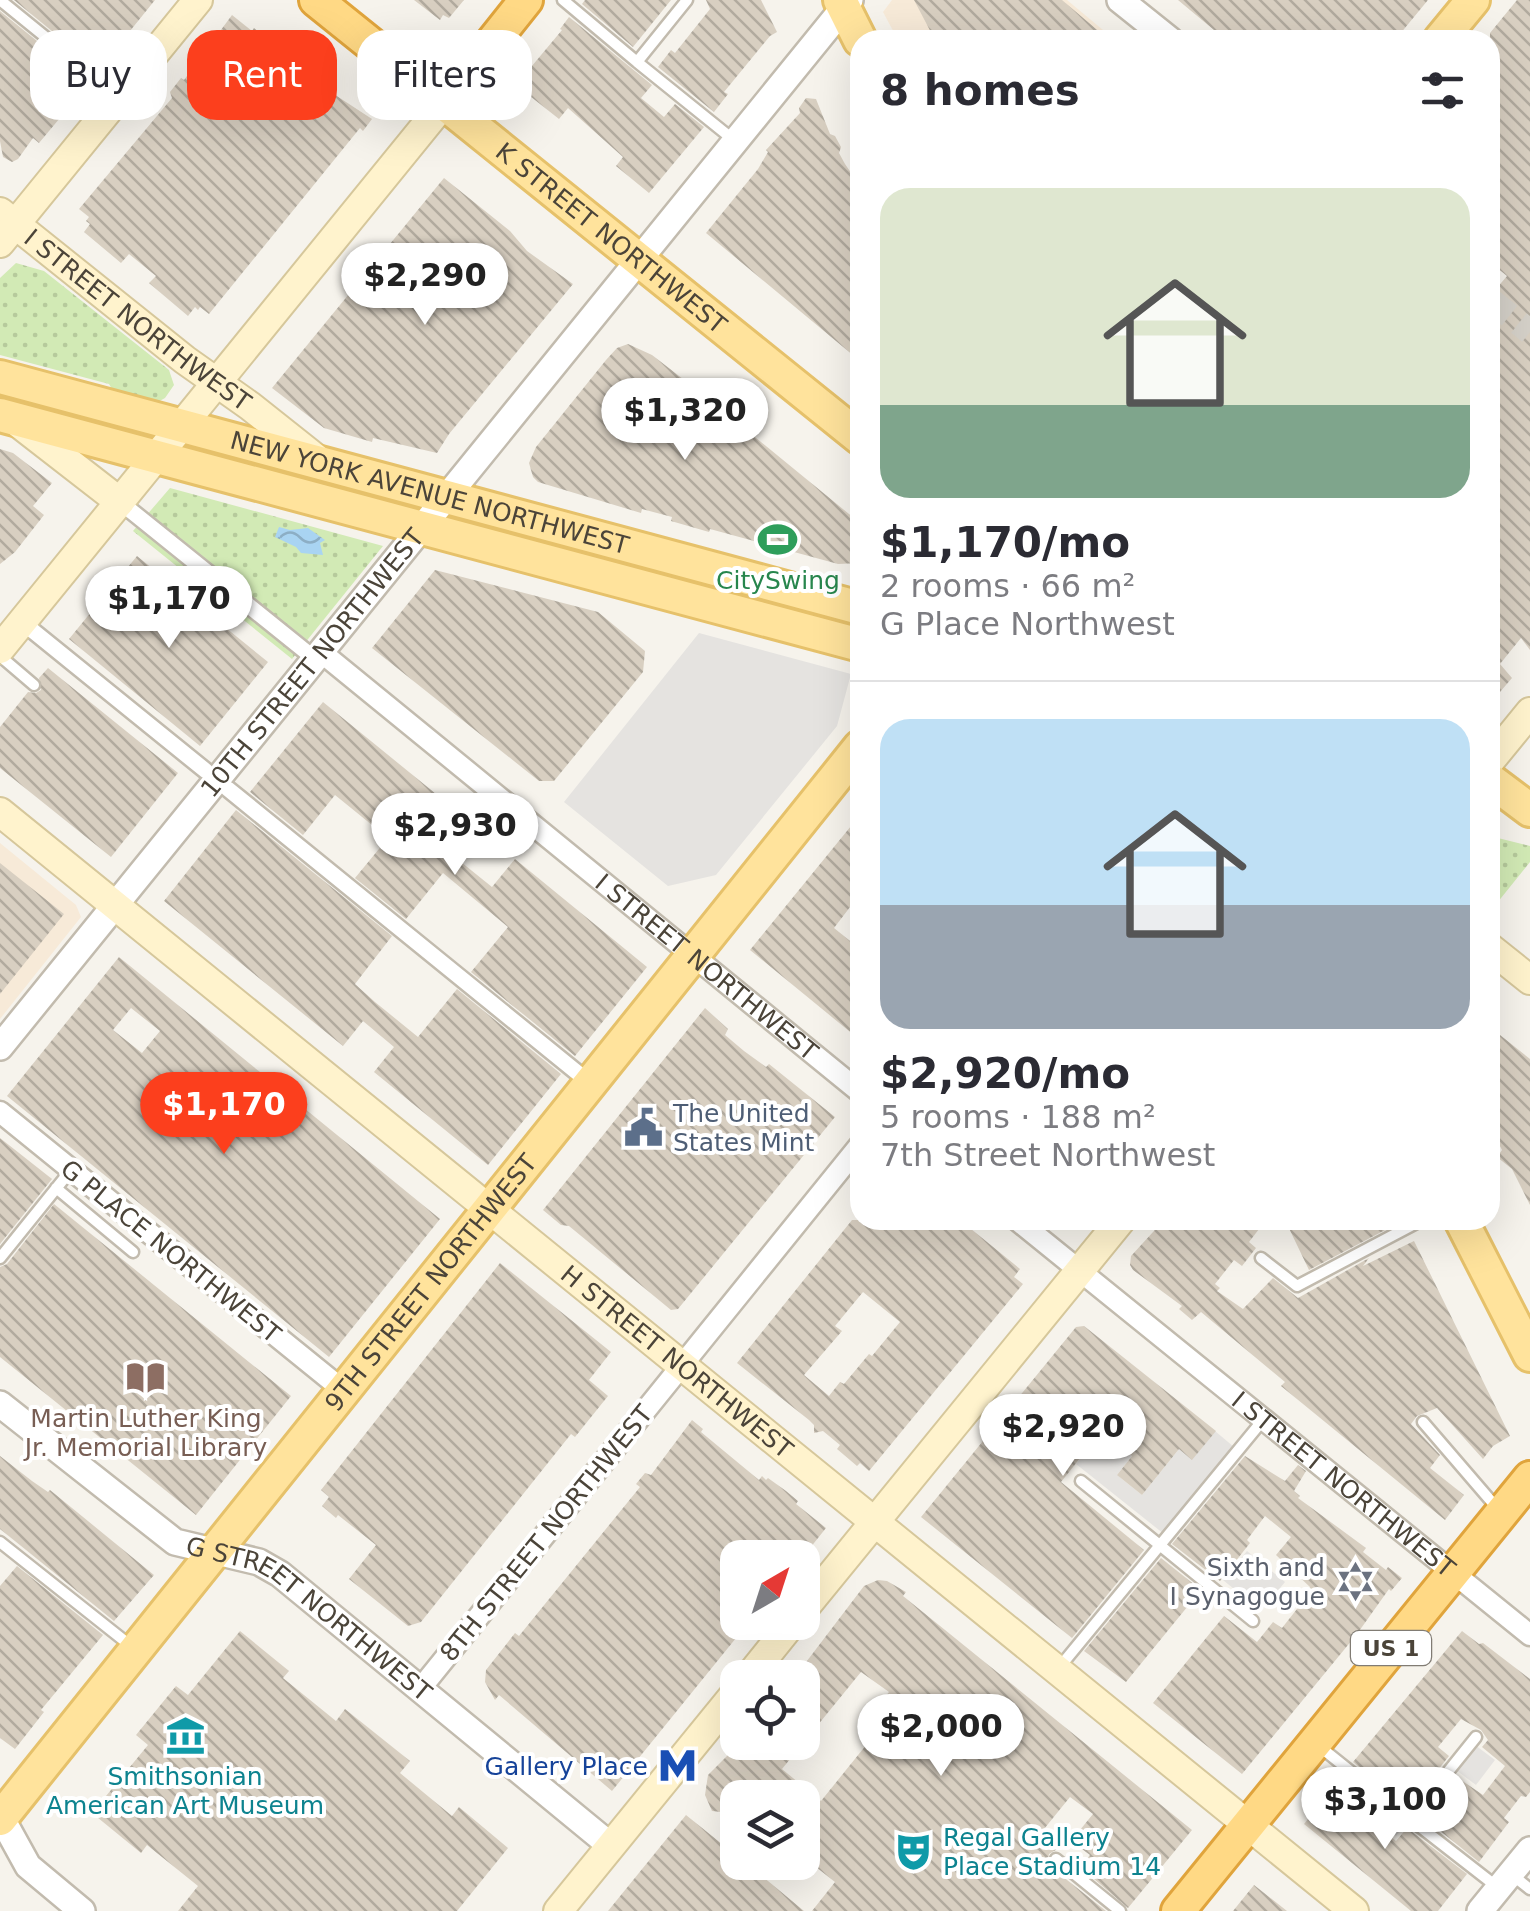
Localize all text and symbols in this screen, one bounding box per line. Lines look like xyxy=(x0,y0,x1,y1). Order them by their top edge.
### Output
chip: Buy xyxy=(30,30,167,120)
chip: Rent xyxy=(187,30,337,120)
chip: Filters xyxy=(357,30,532,120)
icon: filters xyxy=(1415,63,1470,118)
text: 8 homes xyxy=(880,66,1080,115)
street label: K STREET NORTHWEST xyxy=(490,137,733,340)
street label: I STREET NORTHWEST xyxy=(19,223,257,417)
pin: $2,290 xyxy=(344,243,506,328)
icon: home xyxy=(1085,253,1265,433)
text: $2,290 xyxy=(363,256,487,294)
pin: $1,320 xyxy=(604,378,766,463)
text: $1,320 xyxy=(623,391,747,429)
street label: NEW YORK AVENUE NORTHWEST xyxy=(227,426,633,560)
sports icon: CitySwing xyxy=(757,518,799,560)
text: $1,170/mo xyxy=(880,518,1130,567)
street label: 10TH STREET NORTHWEST xyxy=(195,523,430,803)
pin: $1,170 xyxy=(88,566,250,651)
place label: CitySwing xyxy=(716,566,840,595)
text: 2 rooms · 66 m² xyxy=(880,567,1135,605)
text: $1,170 xyxy=(107,579,231,617)
text: G Place Northwest xyxy=(880,605,1175,643)
icon: home xyxy=(1085,784,1265,964)
pin: $2,930 xyxy=(374,793,536,878)
text: $2,930 xyxy=(393,806,517,844)
street label: I STREET NORTHWEST xyxy=(589,868,824,1067)
text: $2,920/mo xyxy=(880,1049,1130,1098)
pin: $1,170 xyxy=(143,1072,305,1157)
text: $1,170 xyxy=(162,1085,286,1123)
text: 5 rooms · 188 m² xyxy=(880,1098,1156,1136)
place label: The United States Mint xyxy=(672,1099,815,1157)
public building icon: The United States Mint xyxy=(622,1106,664,1148)
text: 7th Street Northwest xyxy=(880,1136,1215,1174)
street label: 9TH STREET NORTHWEST xyxy=(319,1148,543,1417)
street label: G PLACE NORTHWEST xyxy=(55,1154,287,1349)
street label: H STREET NORTHWEST xyxy=(555,1259,799,1465)
library icon: Martin Luther King Jr. Memorial Library xyxy=(125,1356,167,1398)
street label: I STREET NORTHWEST xyxy=(1226,1386,1461,1584)
pin: $2,920 xyxy=(982,1394,1144,1479)
street label: 8TH STREET NORTHWEST xyxy=(434,1399,659,1667)
place label: Martin Luther King Jr. Memorial Library xyxy=(23,1404,268,1462)
text: $2,920 xyxy=(1001,1407,1125,1445)
street label: G STREET NORTHWEST xyxy=(183,1531,438,1708)
north arrow xyxy=(720,1540,820,1640)
map controls xyxy=(720,1540,820,1880)
place label: Sixth and I Synagogue xyxy=(1170,1553,1325,1611)
synagogue icon: Sixth and I Synagogue xyxy=(1334,1560,1376,1602)
road number: US 1 xyxy=(1351,1631,1431,1665)
button: locate xyxy=(720,1660,820,1760)
pin: $2,000 xyxy=(860,1694,1022,1779)
text: $2,000 xyxy=(879,1707,1003,1745)
museum icon: Smithsonian American Art Museum xyxy=(164,1714,206,1756)
metro station icon: Gallery Place xyxy=(657,1745,699,1787)
place label: Gallery Place xyxy=(485,1752,648,1781)
place label: Smithsonian American Art Museum xyxy=(46,1762,324,1820)
pin: $3,100 xyxy=(1304,1767,1466,1852)
button: layers xyxy=(720,1780,820,1880)
text: $3,100 xyxy=(1323,1780,1447,1818)
place label: Regal Gallery Place Stadium 14 xyxy=(943,1823,1161,1881)
theatre icon: Regal Gallery Place Stadium 14 xyxy=(892,1830,934,1872)

